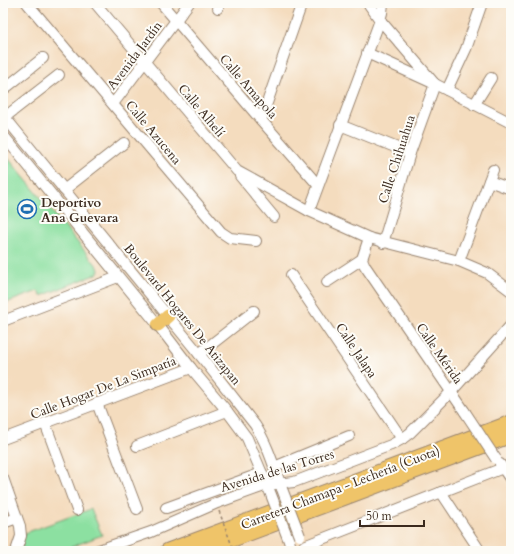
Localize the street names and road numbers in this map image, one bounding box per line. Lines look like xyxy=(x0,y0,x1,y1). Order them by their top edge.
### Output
street label: Avenida Jardín xyxy=(103,17,167,94)
street label: Calle Amapola xyxy=(215,50,282,123)
street label: Calle Alhelí xyxy=(174,80,229,141)
street label: Calle Azucena xyxy=(121,97,186,169)
street label: Calle Chihuahua xyxy=(374,112,420,206)
street label: Boulevard Hogares De Atizapan xyxy=(119,240,245,390)
street label: Calle Jalapa xyxy=(331,319,381,382)
street label: Calle Mérida xyxy=(412,319,467,388)
street label: Calle Hogar De La Simpatía xyxy=(28,352,179,424)
street label: Carretera Chamapa - Lechería (Cuota) xyxy=(238,442,442,534)
street label: Avenida de las Torres xyxy=(218,445,336,497)

